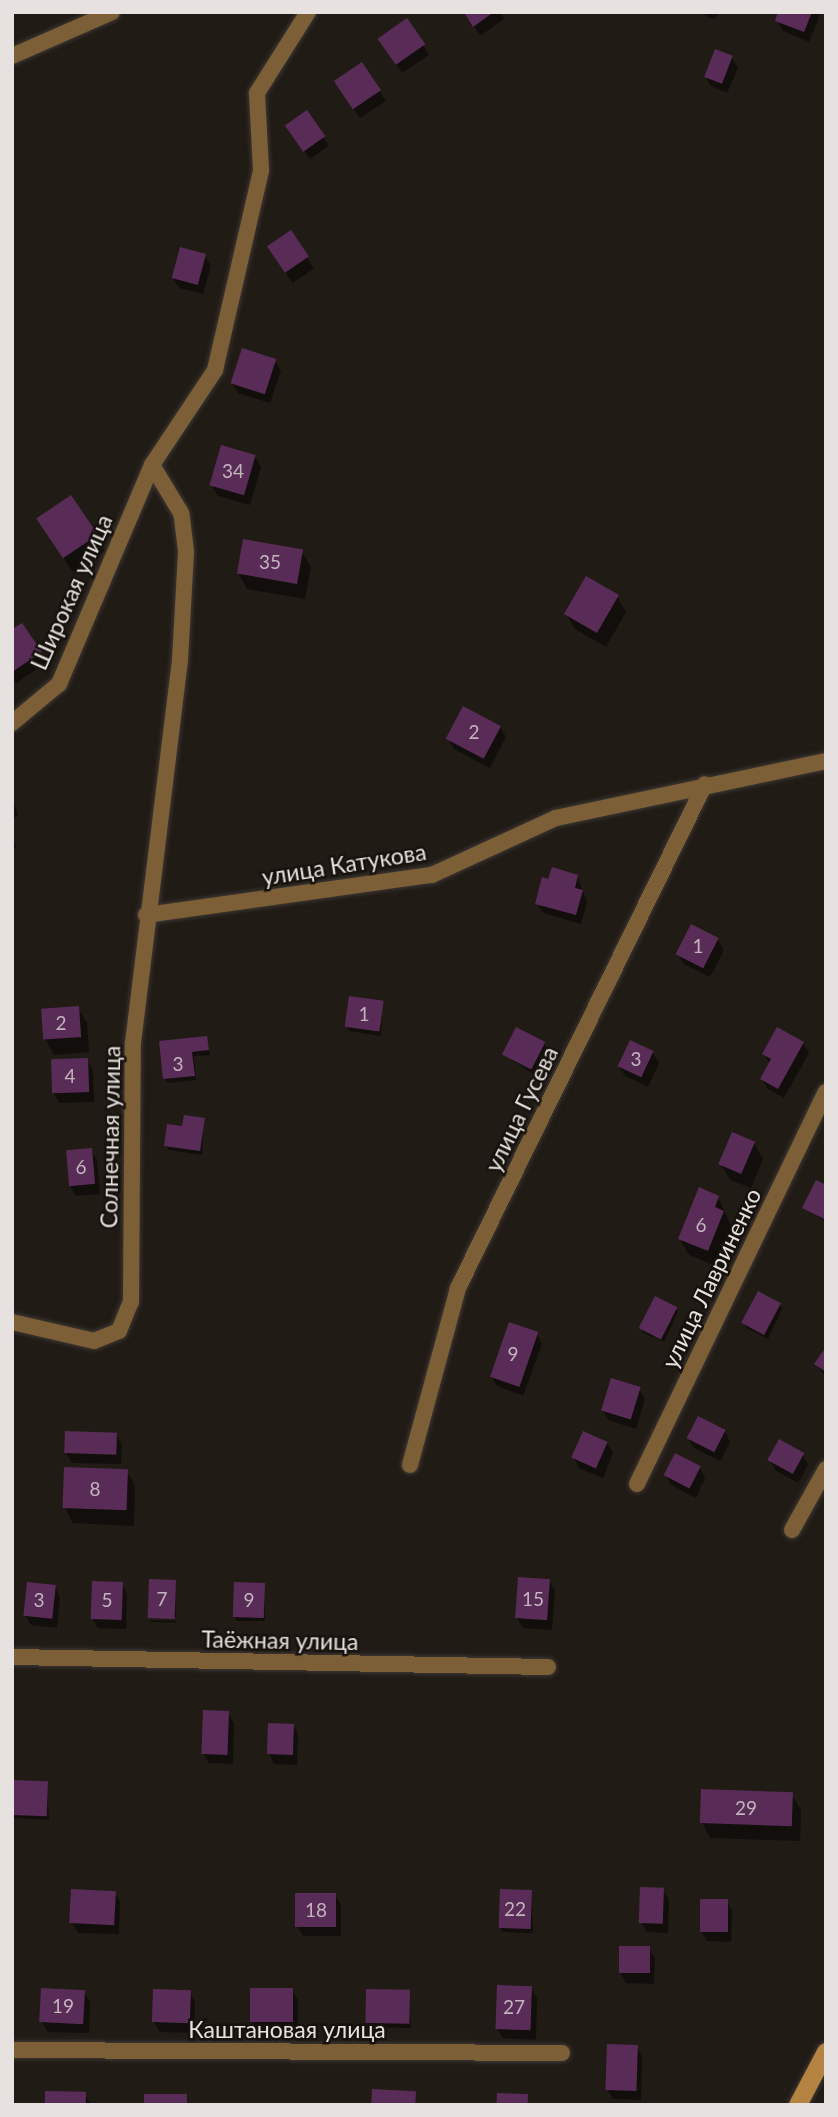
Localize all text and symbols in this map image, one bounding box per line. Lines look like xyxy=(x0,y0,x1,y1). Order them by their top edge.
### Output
house number: 34 xyxy=(222,460,244,482)
street label: Широкая улица xyxy=(24,510,118,674)
house number: 35 xyxy=(259,551,281,573)
house number: 2 xyxy=(468,721,480,743)
street label: улица Катукова xyxy=(260,837,428,891)
house number: 1 xyxy=(692,935,704,957)
house number: 1 xyxy=(358,1003,370,1025)
house number: 2 xyxy=(55,1012,67,1034)
street label: улица Гусева xyxy=(479,1042,563,1176)
street label: Солнечная улица xyxy=(95,1045,125,1229)
house number: 3 xyxy=(630,1048,642,1070)
house number: 3 xyxy=(172,1053,184,1075)
house number: 4 xyxy=(64,1065,76,1087)
house number: 6 xyxy=(75,1156,87,1178)
street label: улица Лавриненко xyxy=(656,1184,766,1372)
house number: 6 xyxy=(695,1214,707,1236)
house number: 9 xyxy=(507,1343,519,1365)
house number: 8 xyxy=(89,1478,101,1500)
house number: 7 xyxy=(156,1588,168,1610)
house number: 15 xyxy=(522,1588,544,1610)
house number: 3 xyxy=(33,1589,45,1611)
house number: 5 xyxy=(101,1589,113,1611)
house number: 9 xyxy=(243,1589,255,1611)
street label: Таёжная улица xyxy=(201,1625,359,1655)
house number: 29 xyxy=(735,1797,757,1819)
house number: 22 xyxy=(504,1898,526,1920)
house number: 18 xyxy=(305,1899,327,1921)
house number: 19 xyxy=(52,1995,74,2017)
house number: 27 xyxy=(503,1996,525,2018)
street label: Каштановая улица xyxy=(188,2015,386,2043)

